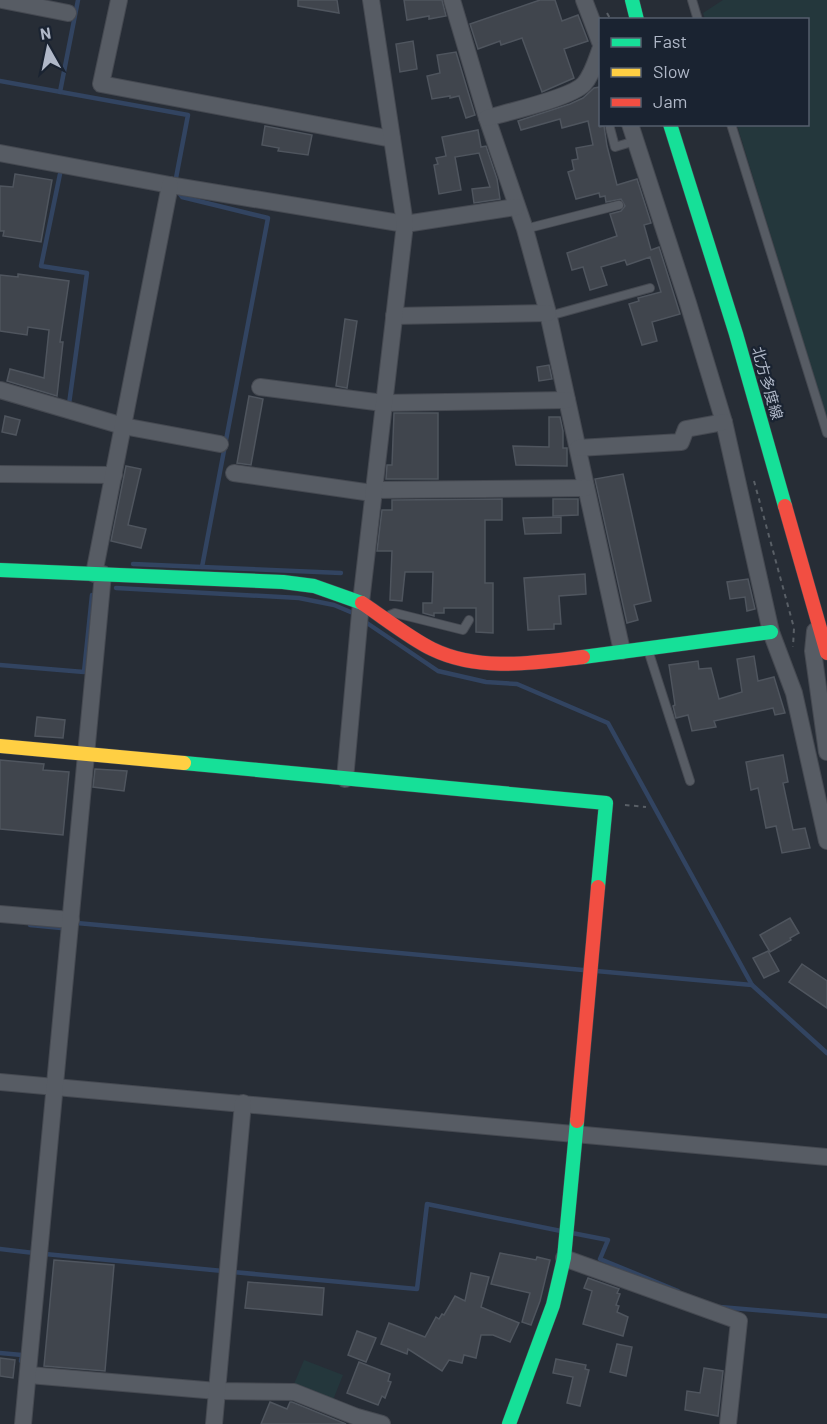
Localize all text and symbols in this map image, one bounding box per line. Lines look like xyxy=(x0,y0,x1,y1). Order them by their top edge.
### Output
north arrow xyxy=(18,18,78,78)
legend xyxy=(599,18,809,126)
text: N xyxy=(39,22,52,43)
text: Fast xyxy=(653,30,687,52)
text: Slow xyxy=(653,60,690,82)
text: Jam xyxy=(653,90,687,112)
street label: 北方多度線 xyxy=(749,344,787,422)

